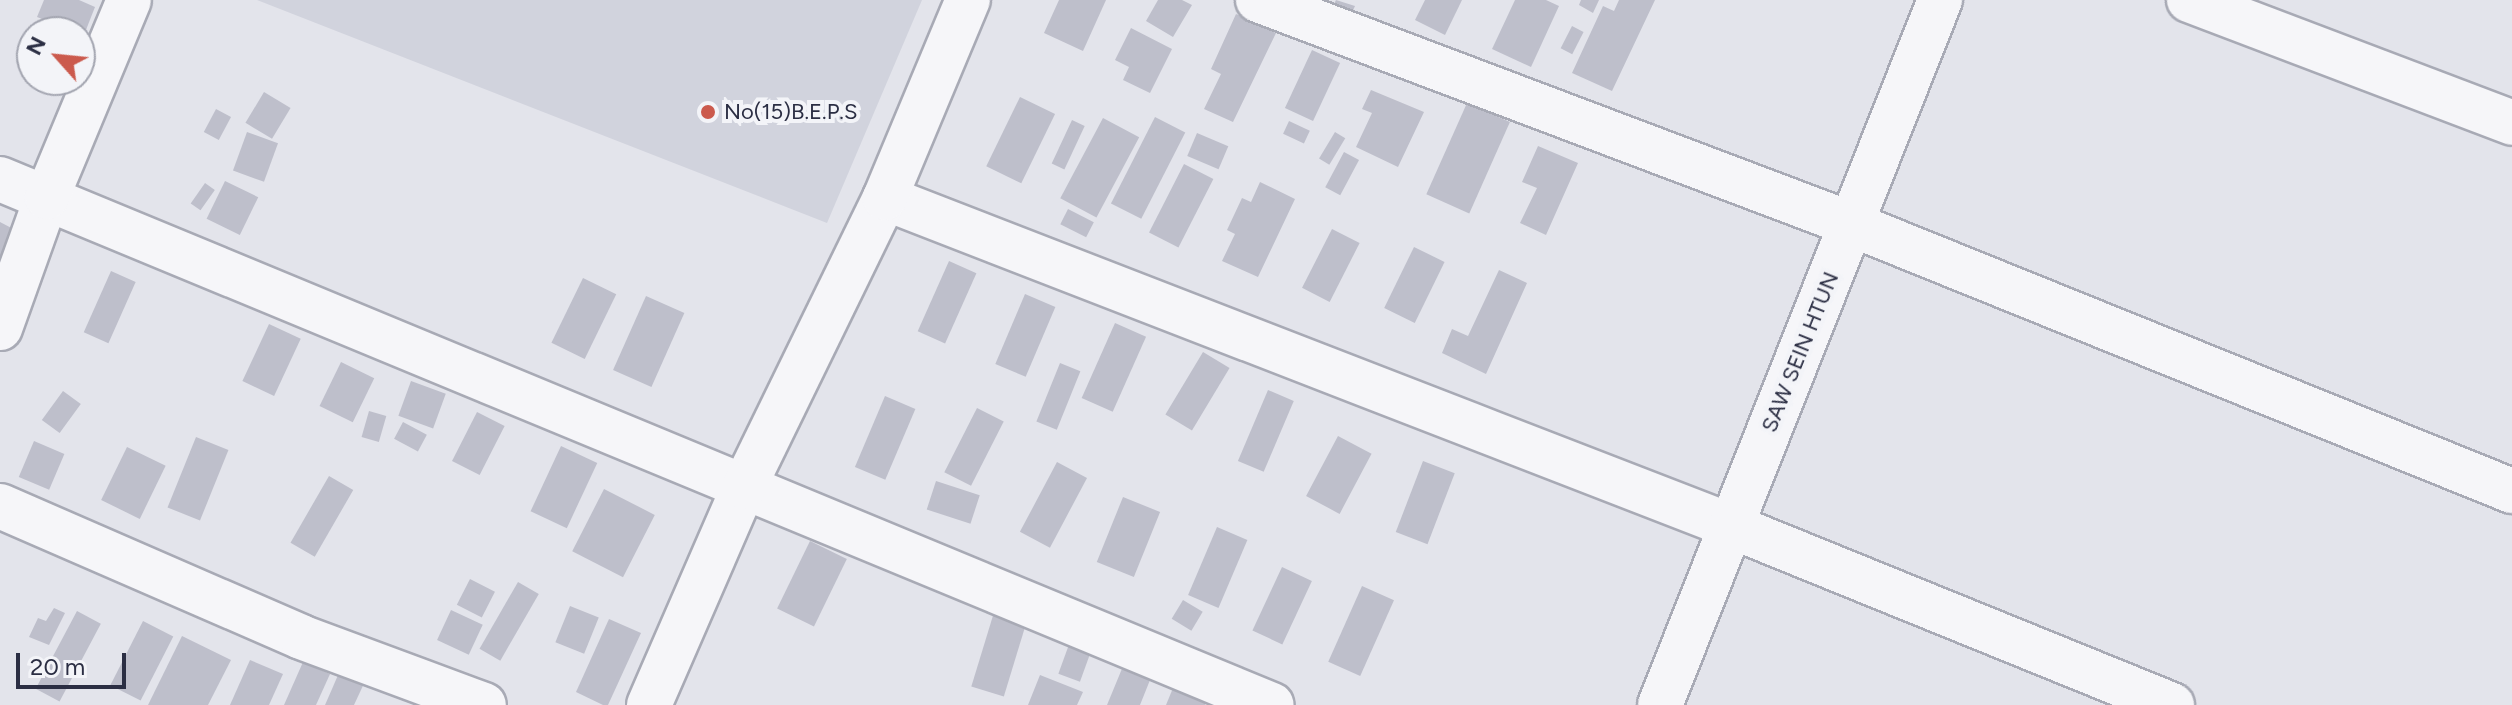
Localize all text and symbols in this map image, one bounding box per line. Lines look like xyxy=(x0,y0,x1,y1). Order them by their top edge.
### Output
north arrow xyxy=(16,16,96,96)
text: N xyxy=(20,32,52,60)
place label: No(15)B.E.P.S xyxy=(724,99,857,125)
marker: No(15)B.E.P.S xyxy=(699,103,717,121)
street label: SAW SEIN HTUN xyxy=(1756,268,1844,436)
scale bar xyxy=(20,637,130,687)
text: 20 m xyxy=(30,652,85,681)

